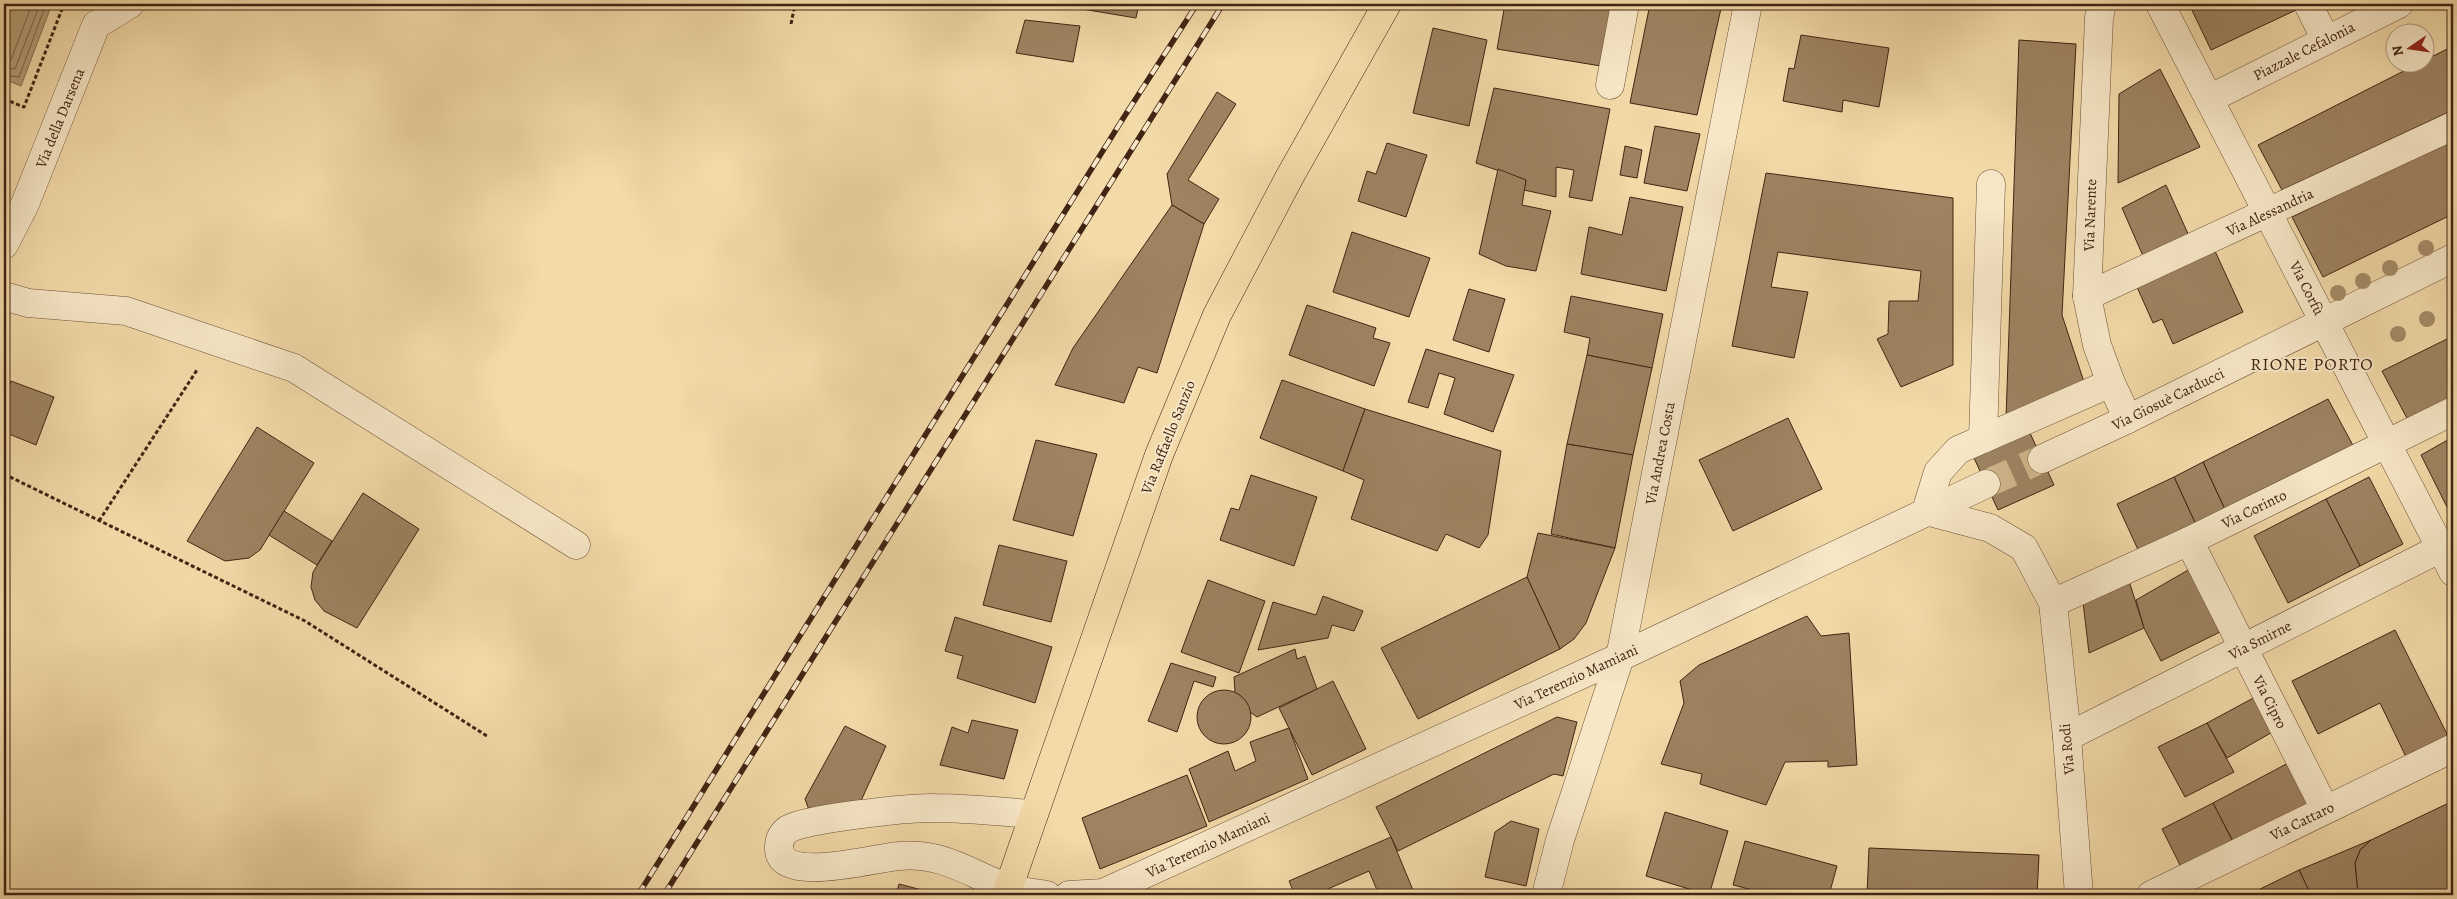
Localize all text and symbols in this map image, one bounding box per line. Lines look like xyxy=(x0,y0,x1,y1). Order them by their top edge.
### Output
street label: Piazzale Cefalonia xyxy=(2250,17,2358,85)
north arrow xyxy=(2384,22,2434,72)
text: N xyxy=(2387,44,2408,58)
street label: Via della Darsena xyxy=(30,65,89,172)
street label: Via Narente xyxy=(2079,178,2101,253)
street label: Via Alessandria xyxy=(2222,183,2317,241)
street label: Via Corfù xyxy=(2284,257,2329,319)
district label: RIONE PORTO xyxy=(2250,352,2374,376)
street label: Via Giosuè Carducci xyxy=(2108,363,2228,435)
street label: Via Raffaello Sanzio xyxy=(1136,377,1200,498)
street label: Via Andrea Costa xyxy=(1640,400,1680,507)
street label: Via Corinto xyxy=(2217,485,2290,534)
street label: Via Smirne xyxy=(2224,616,2295,665)
street label: Via Terenzio Mamiani xyxy=(1510,640,1641,715)
street label: Via Cipro xyxy=(2248,671,2292,732)
street label: Via Rodi xyxy=(2055,723,2079,776)
street label: Via Cattaro xyxy=(2266,797,2337,846)
street label: Via Terenzio Mamiani xyxy=(1142,808,1273,883)

